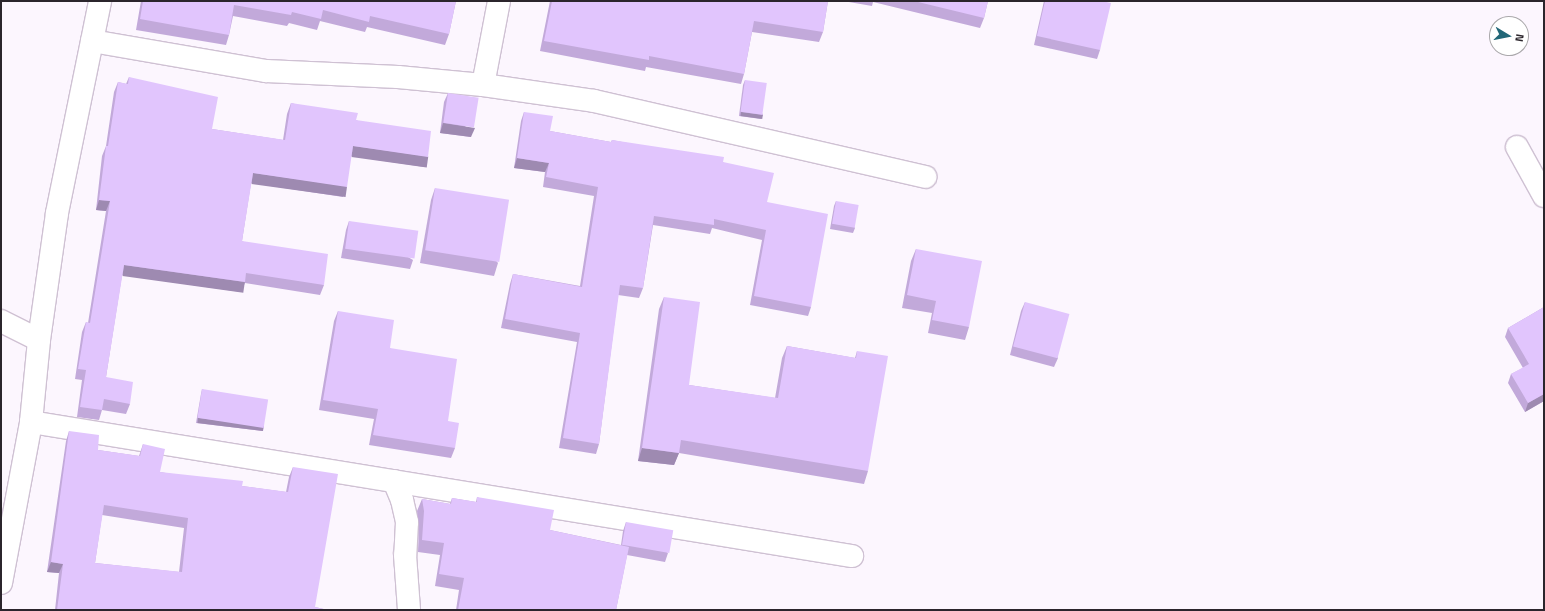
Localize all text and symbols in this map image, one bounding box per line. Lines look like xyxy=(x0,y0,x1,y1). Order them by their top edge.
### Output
north arrow xyxy=(1489,16,1529,56)
text: N xyxy=(1511,33,1528,43)

